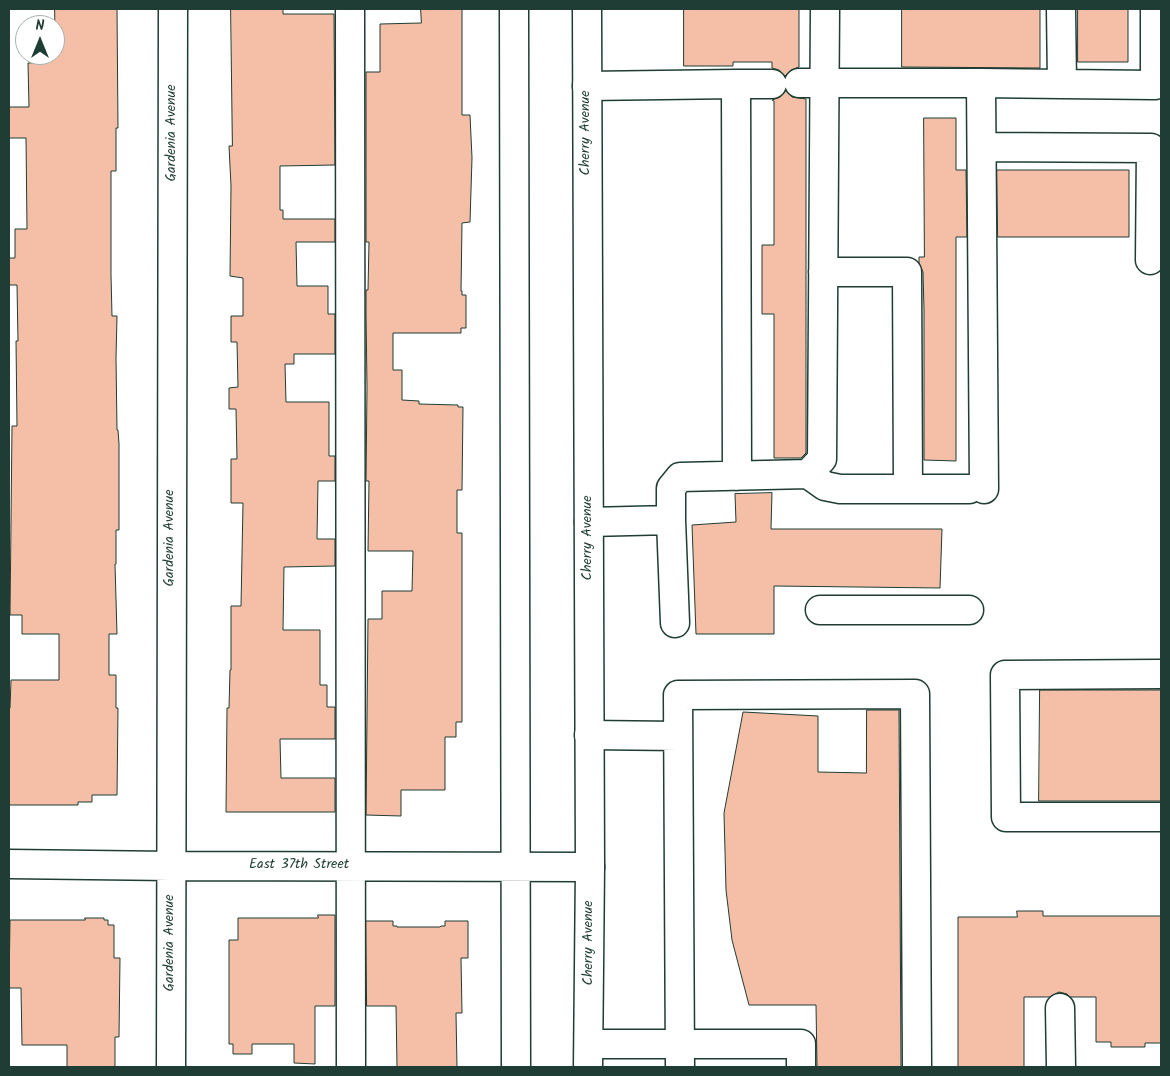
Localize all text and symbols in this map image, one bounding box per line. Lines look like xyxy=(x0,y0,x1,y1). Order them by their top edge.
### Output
north arrow xyxy=(15,15,65,65)
text: N xyxy=(36,15,44,37)
street label: Gardenia Avenue xyxy=(165,84,181,182)
street label: Cherry Avenue xyxy=(579,91,595,175)
street label: Gardenia Avenue xyxy=(163,489,179,587)
street label: Cherry Avenue xyxy=(581,496,597,580)
street label: East 37th Street xyxy=(249,858,349,874)
street label: Gardenia Avenue xyxy=(163,894,179,992)
street label: Cherry Avenue xyxy=(582,901,598,985)

